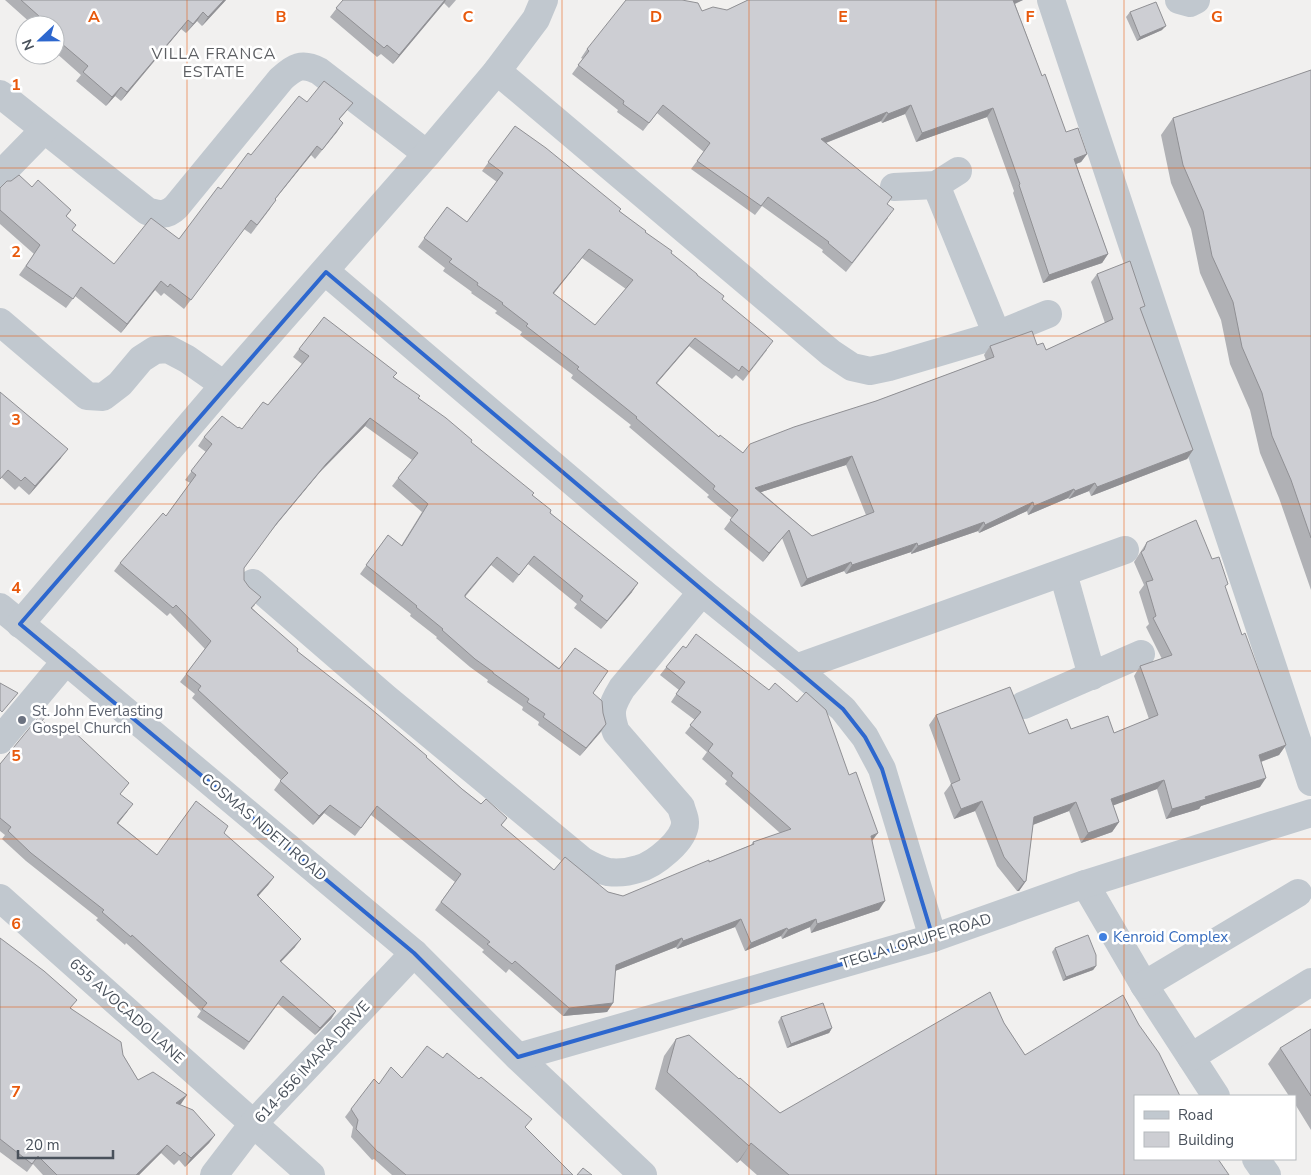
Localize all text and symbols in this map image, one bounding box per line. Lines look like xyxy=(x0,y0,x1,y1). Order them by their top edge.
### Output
text: A xyxy=(88,6,100,28)
text: B xyxy=(275,6,287,28)
text: C xyxy=(463,6,474,28)
text: D xyxy=(650,6,662,28)
text: E xyxy=(838,6,848,28)
text: F xyxy=(1026,6,1035,28)
text: G xyxy=(1211,6,1223,28)
north arrow xyxy=(15,15,65,65)
text: N xyxy=(18,36,39,53)
district label: VILLA FRANCA ESTATE xyxy=(151,43,276,83)
text: 1 xyxy=(11,74,21,96)
text: 2 xyxy=(11,241,21,263)
text: 3 xyxy=(11,409,21,431)
text: 4 xyxy=(11,577,21,599)
place label: St. John Everlasting Gospel Church xyxy=(32,701,163,738)
marker: St. John Everlasting Gospel Church xyxy=(16,714,28,726)
text: 5 xyxy=(11,745,21,767)
street label: COSMAS NDETI ROAD xyxy=(197,769,331,885)
street label: TEGLA LORUPE ROAD xyxy=(838,909,994,973)
text: 6 xyxy=(11,913,21,935)
place label: Kenroid Complex xyxy=(1113,927,1228,947)
marker: Kenroid Complex xyxy=(1097,931,1109,943)
street label: 655 AVOCADO LANE xyxy=(65,954,189,1068)
street label: 614-656 IMARA DRIVE xyxy=(250,996,374,1128)
text: 7 xyxy=(11,1081,21,1103)
legend xyxy=(1134,1095,1296,1160)
text: Road xyxy=(1178,1105,1213,1125)
scale bar xyxy=(18,1128,112,1160)
text: Building xyxy=(1178,1130,1234,1150)
text: 20 m xyxy=(25,1135,60,1155)

